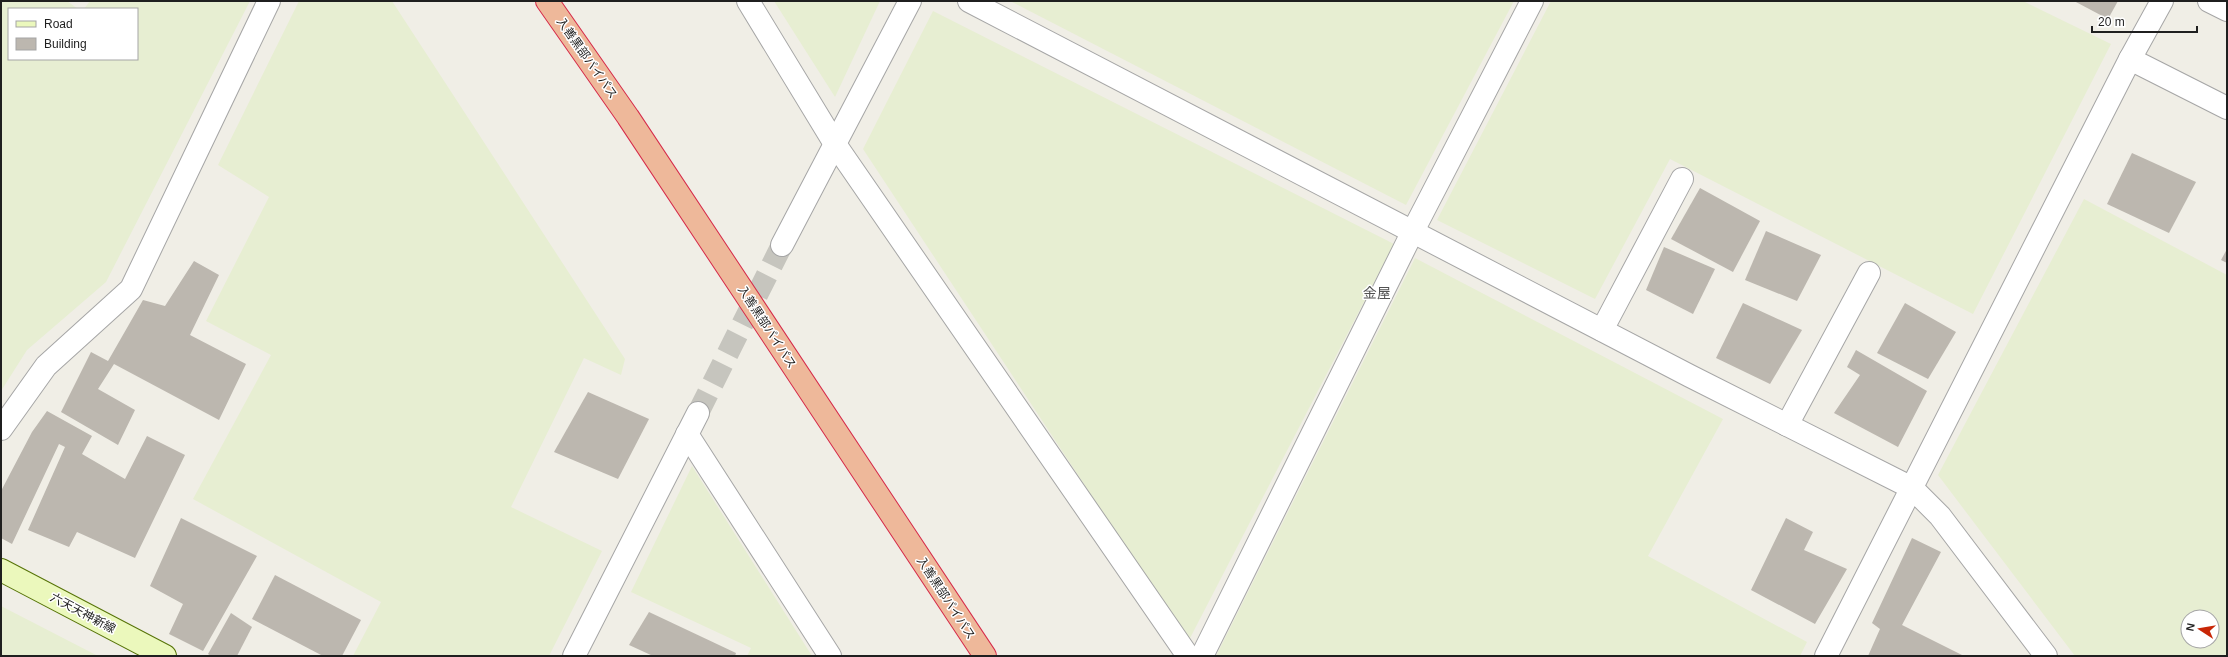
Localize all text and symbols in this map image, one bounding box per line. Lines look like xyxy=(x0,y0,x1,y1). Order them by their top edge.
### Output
legend xyxy=(8,8,138,60)
scale bar xyxy=(2092,8,2197,34)
street label: 入善黒部バイパス xyxy=(554,15,620,101)
text: 20 m xyxy=(2098,15,2125,29)
text: Road xyxy=(44,17,73,31)
text: Building xyxy=(44,37,87,51)
street label: 入善黒部バイパス xyxy=(735,283,799,371)
district label: 金屋 xyxy=(1363,285,1391,301)
street label: 入善黒部バイパス xyxy=(914,554,978,642)
street label: 六天天神新線 xyxy=(48,590,118,636)
north arrow xyxy=(2180,609,2220,649)
text: N xyxy=(2184,622,2197,632)

